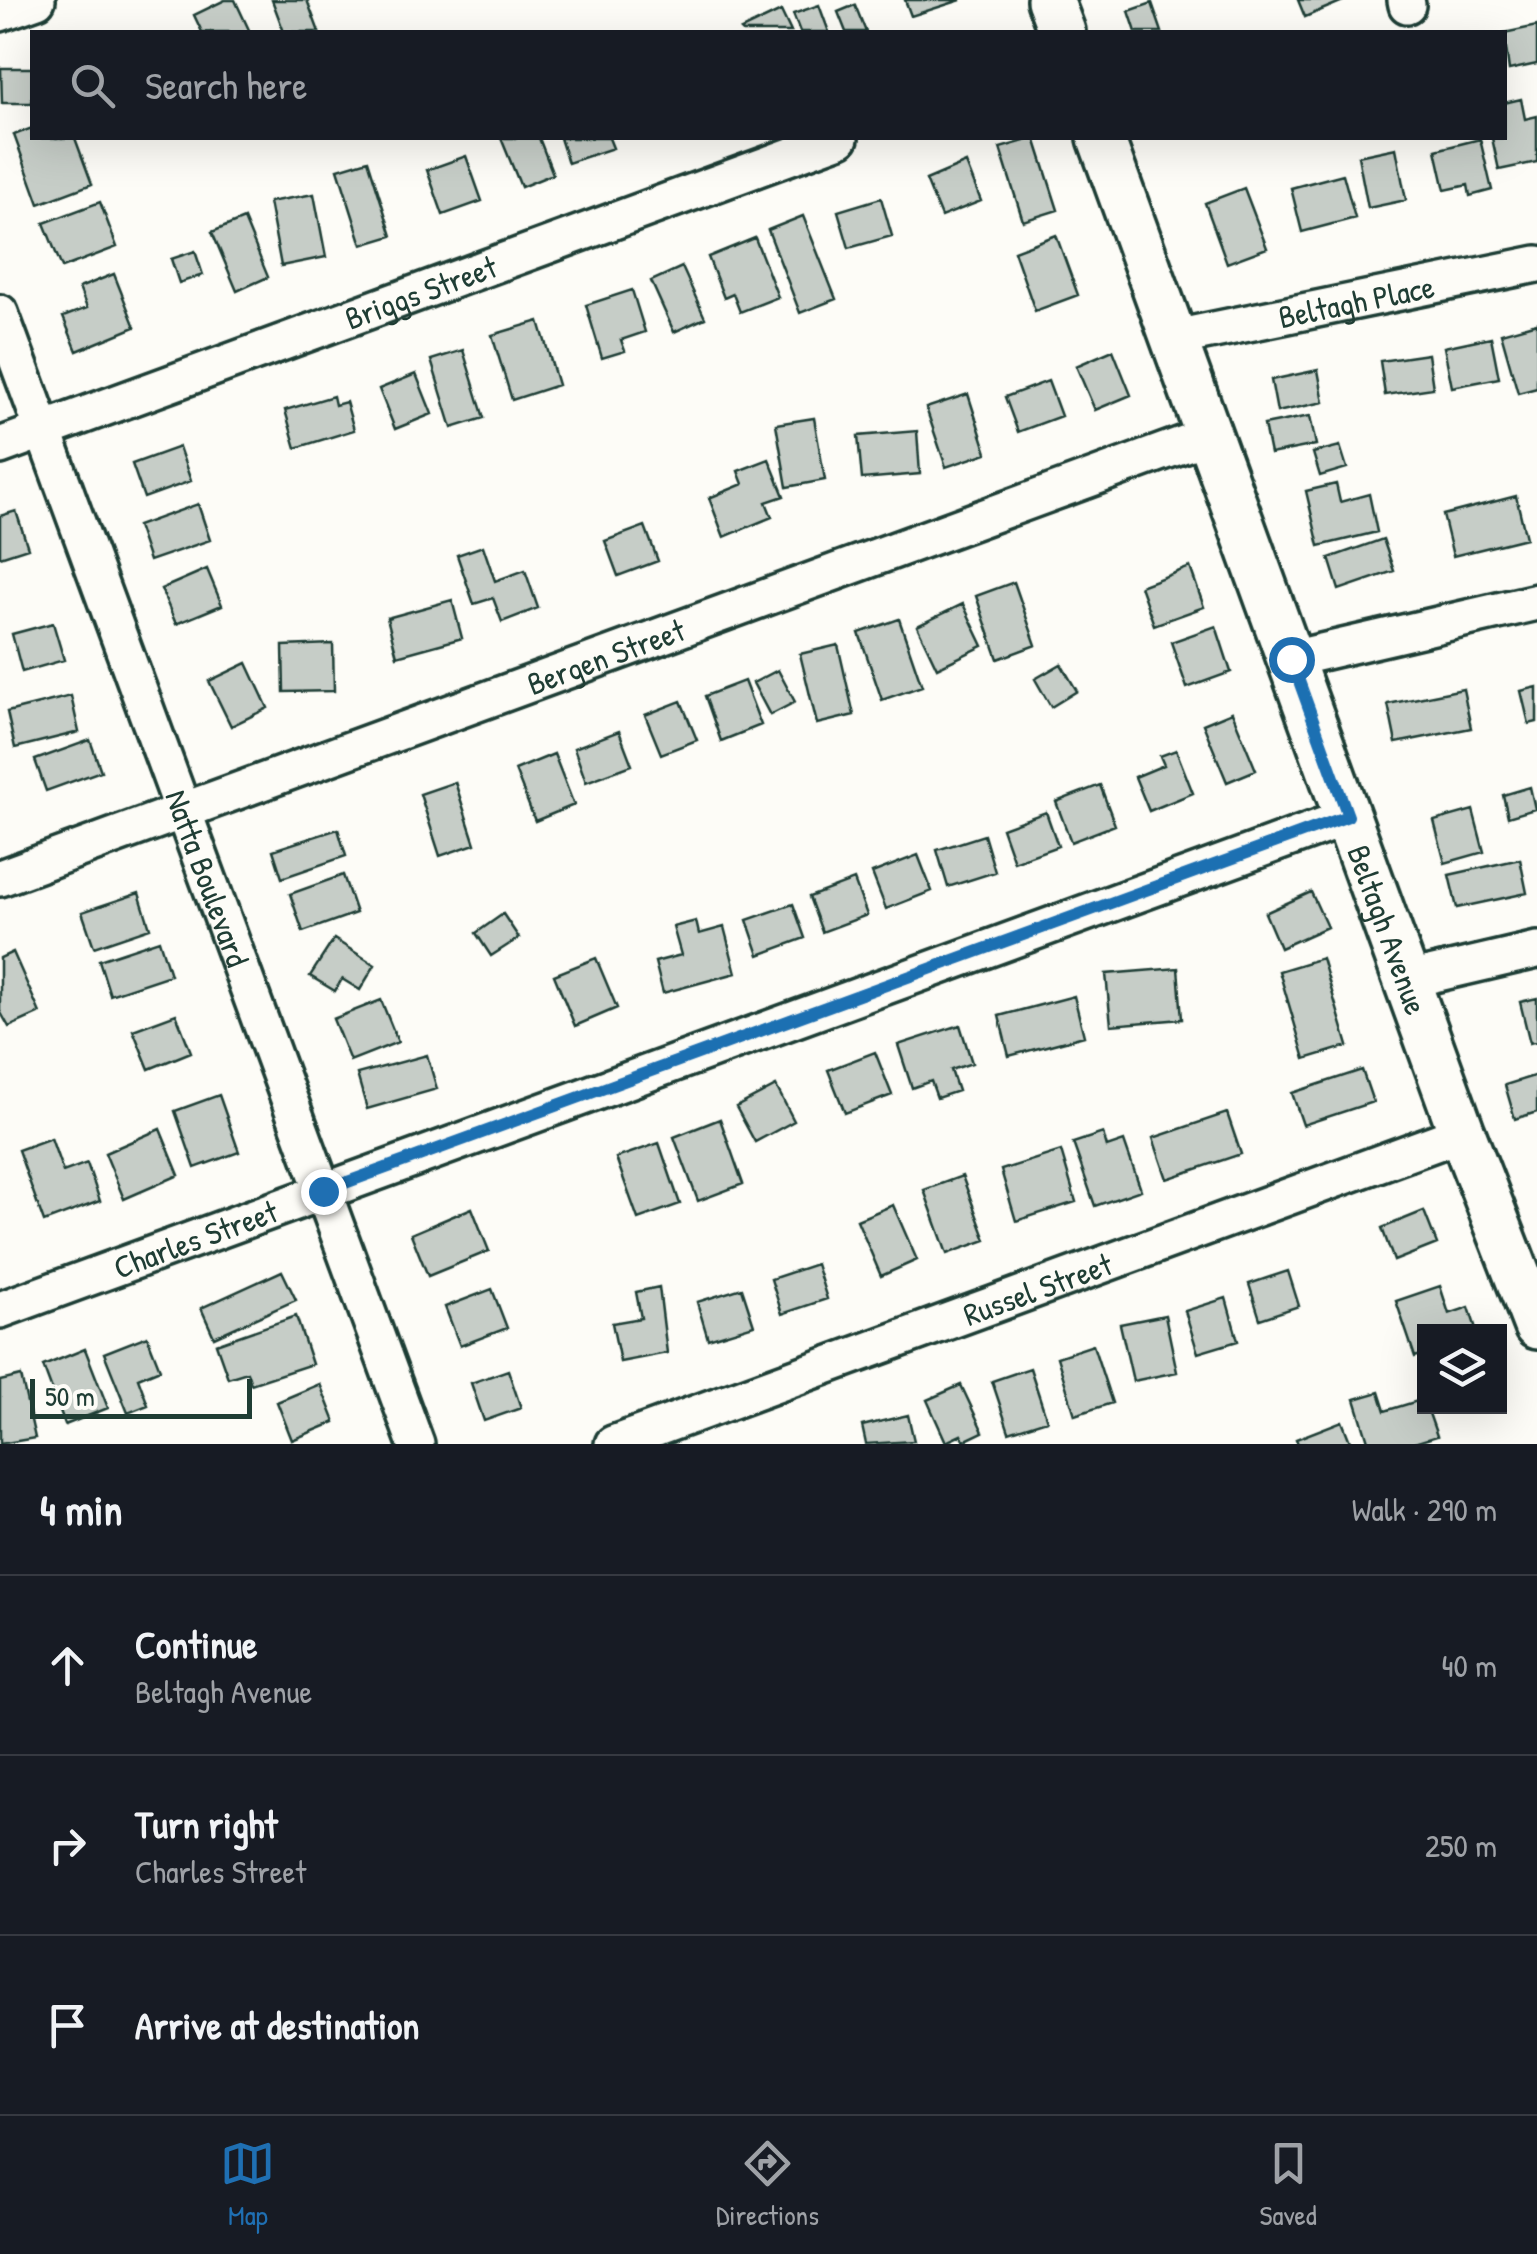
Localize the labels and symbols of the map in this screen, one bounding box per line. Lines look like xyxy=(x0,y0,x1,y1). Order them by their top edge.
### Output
street label: Briggs Street xyxy=(339,244,503,339)
street label: Beltagh Place xyxy=(1275,264,1438,338)
street label: Bergen Street xyxy=(521,607,691,705)
route start xyxy=(1269,637,1315,683)
street label: Natta Boulevard xyxy=(156,784,260,972)
street label: Beltagh Avenue xyxy=(1338,839,1439,1020)
route end xyxy=(301,1169,347,1215)
street label: Charles Street xyxy=(107,1189,284,1288)
street label: Russel Street xyxy=(957,1241,1119,1335)
scale bar xyxy=(30,1374,252,1418)

